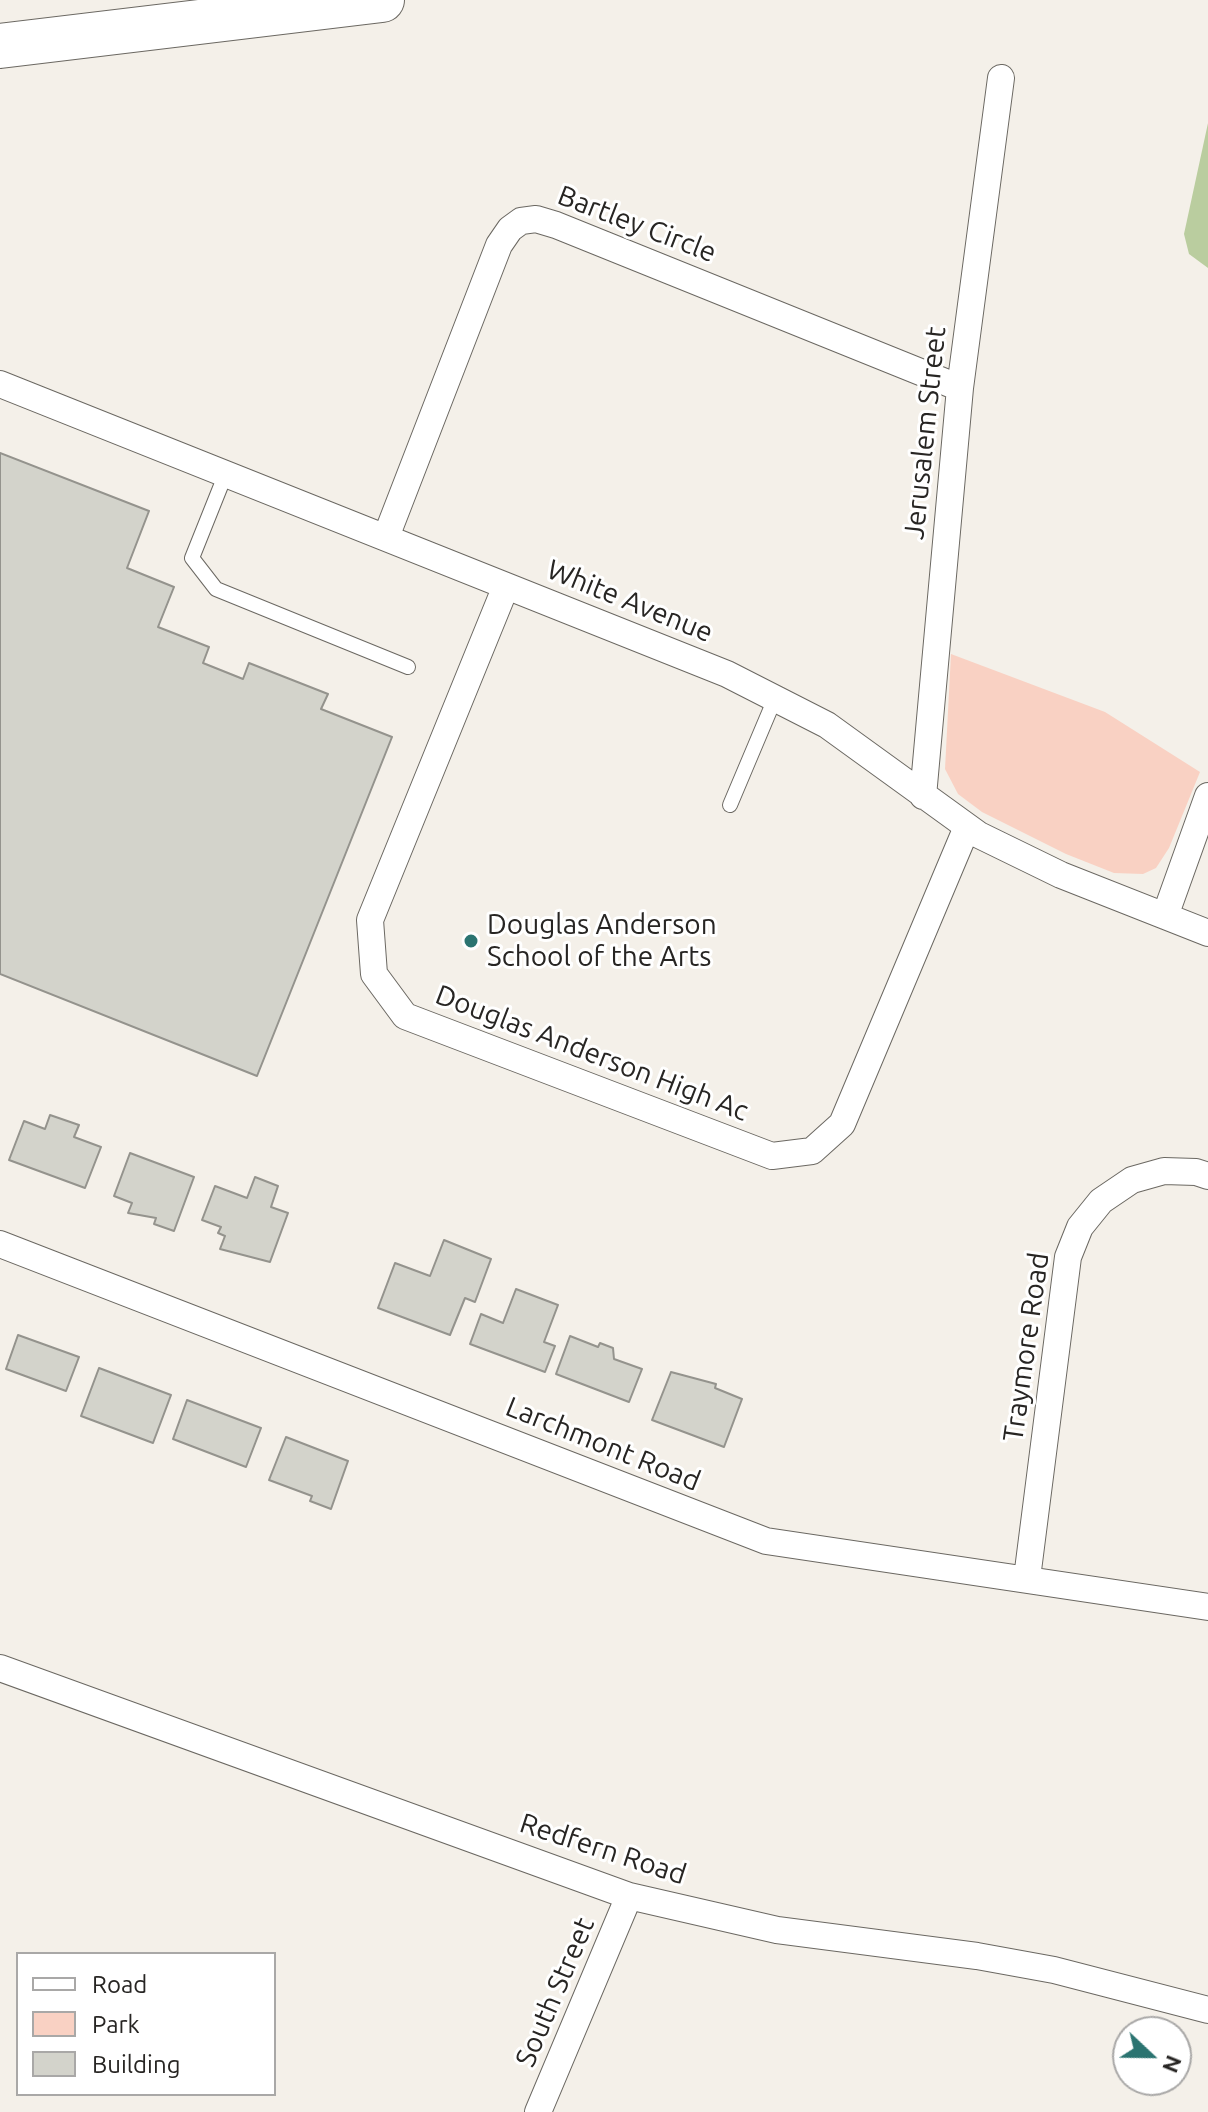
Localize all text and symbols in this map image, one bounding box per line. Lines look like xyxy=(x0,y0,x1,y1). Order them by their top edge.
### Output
street label: Bartley Circle xyxy=(553,178,721,270)
street label: Jerusalem Street xyxy=(897,325,953,541)
street label: White Avenue xyxy=(542,552,718,650)
place label: Douglas Anderson School of the Arts xyxy=(487,908,717,974)
marker: Douglas Anderson School of the Arts xyxy=(462,932,480,950)
street label: Douglas Anderson High Ac xyxy=(431,978,753,1128)
street label: Traymore Road xyxy=(996,1250,1056,1444)
street label: Larchmont Road xyxy=(501,1390,705,1498)
street label: Redfern Road xyxy=(516,1806,690,1892)
street label: South Street xyxy=(509,1912,601,2072)
legend xyxy=(16,1952,276,2096)
text: Road xyxy=(92,1971,147,1998)
text: Park xyxy=(92,2011,140,2038)
north arrow xyxy=(1112,2016,1192,2096)
text: Building xyxy=(92,2051,180,2078)
text: N xyxy=(1158,2052,1188,2077)

